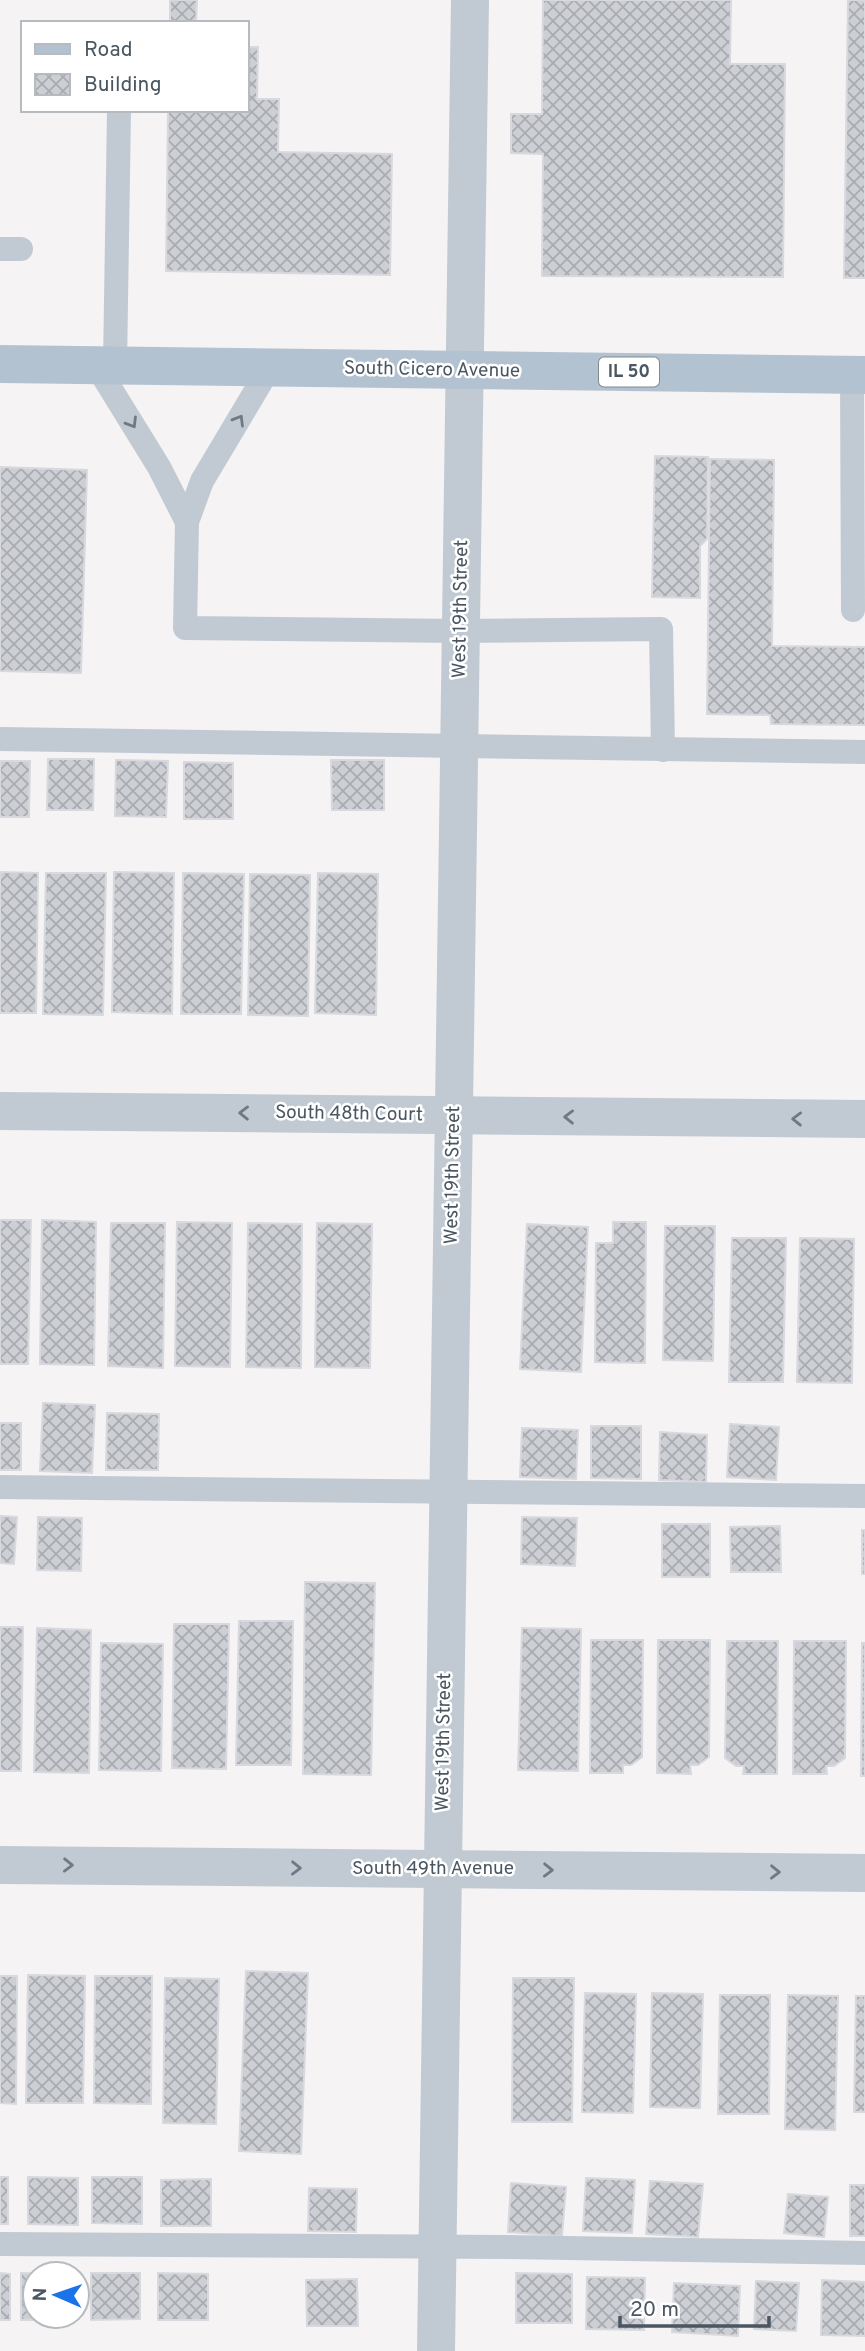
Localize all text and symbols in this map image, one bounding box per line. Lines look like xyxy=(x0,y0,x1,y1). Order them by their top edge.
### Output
legend xyxy=(21,21,248,112)
text: Road xyxy=(84,37,133,64)
text: Building xyxy=(84,72,162,99)
street label: South Cicero Avenue xyxy=(344,356,520,384)
road number: IL 50 xyxy=(599,358,659,386)
one-way arrow xyxy=(231,415,244,428)
one-way arrow xyxy=(124,416,137,429)
street label: West 19th Street xyxy=(448,539,474,679)
street label: South 48th Court xyxy=(275,1101,423,1127)
one-way arrow xyxy=(238,1105,249,1121)
street label: West 19th Street xyxy=(440,1105,466,1245)
one-way arrow xyxy=(564,1109,575,1124)
one-way arrow xyxy=(791,1111,802,1127)
street label: West 19th Street xyxy=(431,1672,457,1812)
street label: South 49th Avenue xyxy=(352,1857,514,1881)
one-way arrow xyxy=(63,1858,74,1873)
one-way arrow xyxy=(290,1860,301,1875)
one-way arrow xyxy=(542,1862,553,1877)
one-way arrow xyxy=(770,1864,781,1880)
north arrow xyxy=(21,2260,91,2330)
scale bar xyxy=(620,2284,769,2328)
text: N xyxy=(29,2287,53,2302)
text: 20 m xyxy=(630,2297,679,2324)

